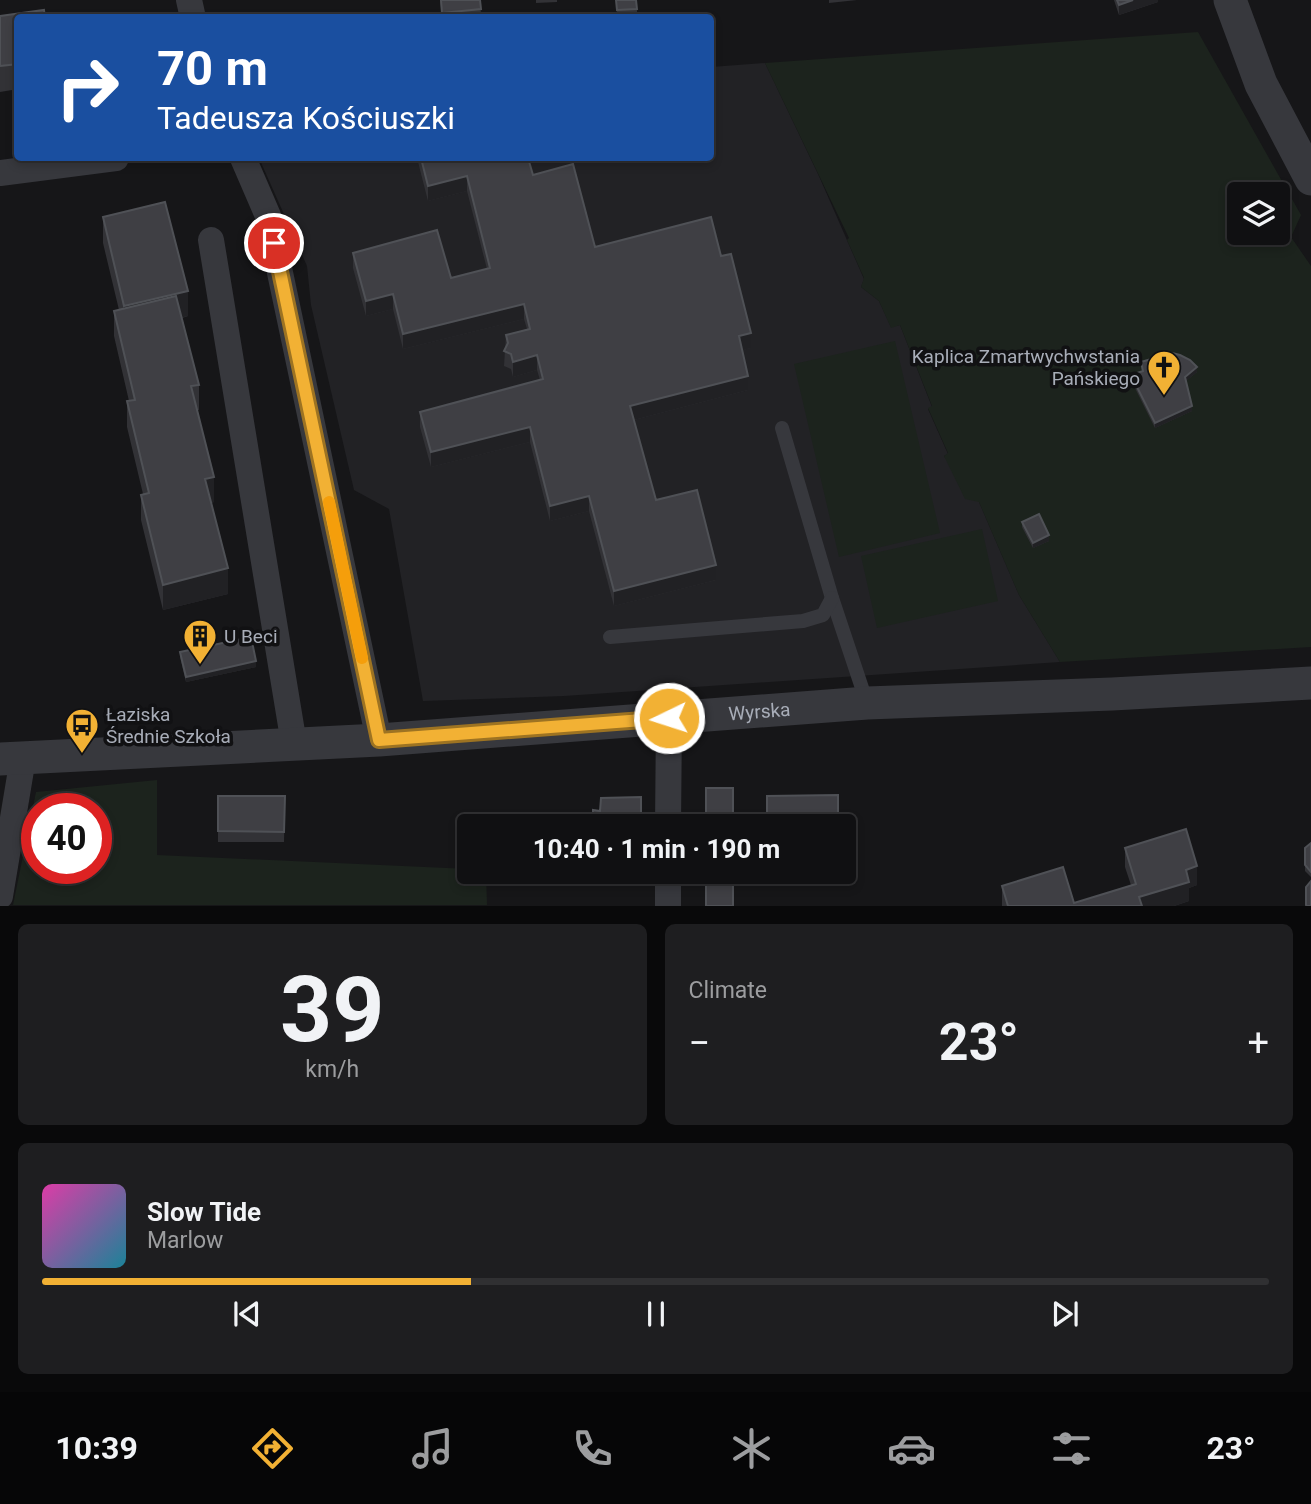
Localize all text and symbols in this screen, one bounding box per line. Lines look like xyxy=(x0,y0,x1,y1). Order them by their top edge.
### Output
text: 70 m xyxy=(157,40,268,97)
icon: right xyxy=(42,42,133,133)
text: Tadeusza Kościuszki xyxy=(157,99,455,137)
map controls xyxy=(1227,182,1290,245)
button: layers xyxy=(1227,182,1290,245)
pin xyxy=(244,213,304,273)
icon: arrive xyxy=(255,224,293,262)
place label: Kaplica Zmartwychwstania Pańskiego xyxy=(912,345,1140,390)
church icon: Kaplica Zmartwychwstania Pańskiego xyxy=(1145,348,1183,397)
building icon: U Beci xyxy=(181,617,219,666)
place label: U Beci xyxy=(224,625,278,648)
position arrow xyxy=(632,681,706,755)
street label: Wyrska xyxy=(728,698,791,725)
place label: Łaziska Średnie Szkoła xyxy=(106,703,231,748)
bus stop icon: Łaziska Średnie Szkoła xyxy=(63,706,101,755)
speed limit sign: 40 xyxy=(21,793,112,884)
text: 10:40 · 1 min · 190 m xyxy=(533,834,780,864)
text: 39 xyxy=(280,957,384,1063)
text: Climate xyxy=(689,977,767,1004)
text: 23° xyxy=(939,1012,1019,1073)
text: − xyxy=(689,1021,710,1065)
text: + xyxy=(1247,1021,1269,1065)
text: km/h xyxy=(305,1056,359,1083)
text: Slow Tide xyxy=(147,1197,261,1227)
text: Marlow xyxy=(147,1227,223,1254)
icon: previous xyxy=(228,1295,266,1333)
icon: pause xyxy=(637,1295,675,1333)
icon: next xyxy=(1046,1295,1084,1333)
icon: directions xyxy=(248,1424,297,1473)
icon: music xyxy=(408,1424,457,1473)
icon: phone xyxy=(568,1424,617,1473)
icon: climate xyxy=(727,1424,776,1473)
icon: car xyxy=(887,1424,936,1473)
icon: filters xyxy=(1047,1424,1096,1473)
text: 10:39 xyxy=(55,1429,138,1467)
text: 23° xyxy=(1206,1429,1256,1467)

